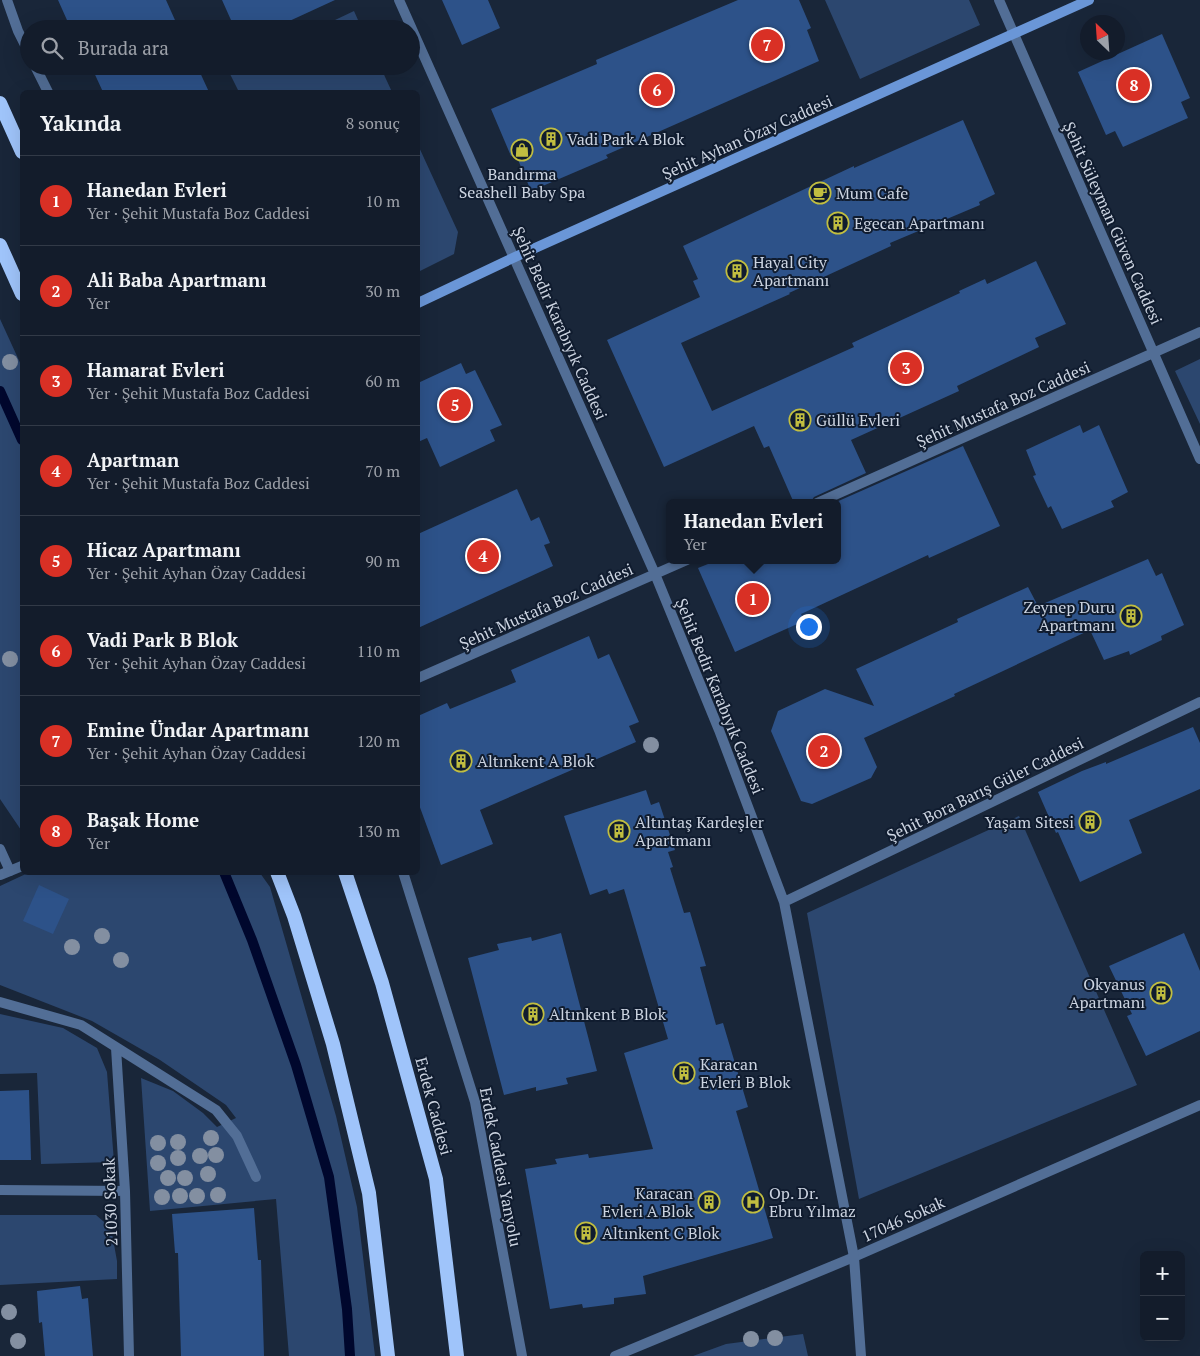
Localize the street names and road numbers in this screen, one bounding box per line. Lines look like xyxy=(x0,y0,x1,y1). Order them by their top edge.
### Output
street label: Şehit Ayhan Özay Caddesi xyxy=(658,89,836,185)
street label: Şehit Süleyman Güven Caddesi xyxy=(1058,118,1168,328)
street label: Şehit Bedir Karabıyık Caddesi xyxy=(507,223,613,423)
street label: Şehit Mustafa Boz Caddesi xyxy=(913,356,1094,452)
street label: Şehit Mustafa Boz Caddesi xyxy=(456,558,637,654)
street label: Şehit Bedir Karabıyık Caddesi xyxy=(671,595,769,797)
street label: Şehit Bora Barış Güler Caddesi xyxy=(883,732,1087,846)
street label: Erdek Caddesi xyxy=(410,1055,458,1158)
street label: Erdek Caddesi Yanyolu xyxy=(475,1086,527,1248)
street label: 21030 Sokak xyxy=(97,1157,123,1247)
street label: 17046 Sokak xyxy=(858,1191,949,1247)

